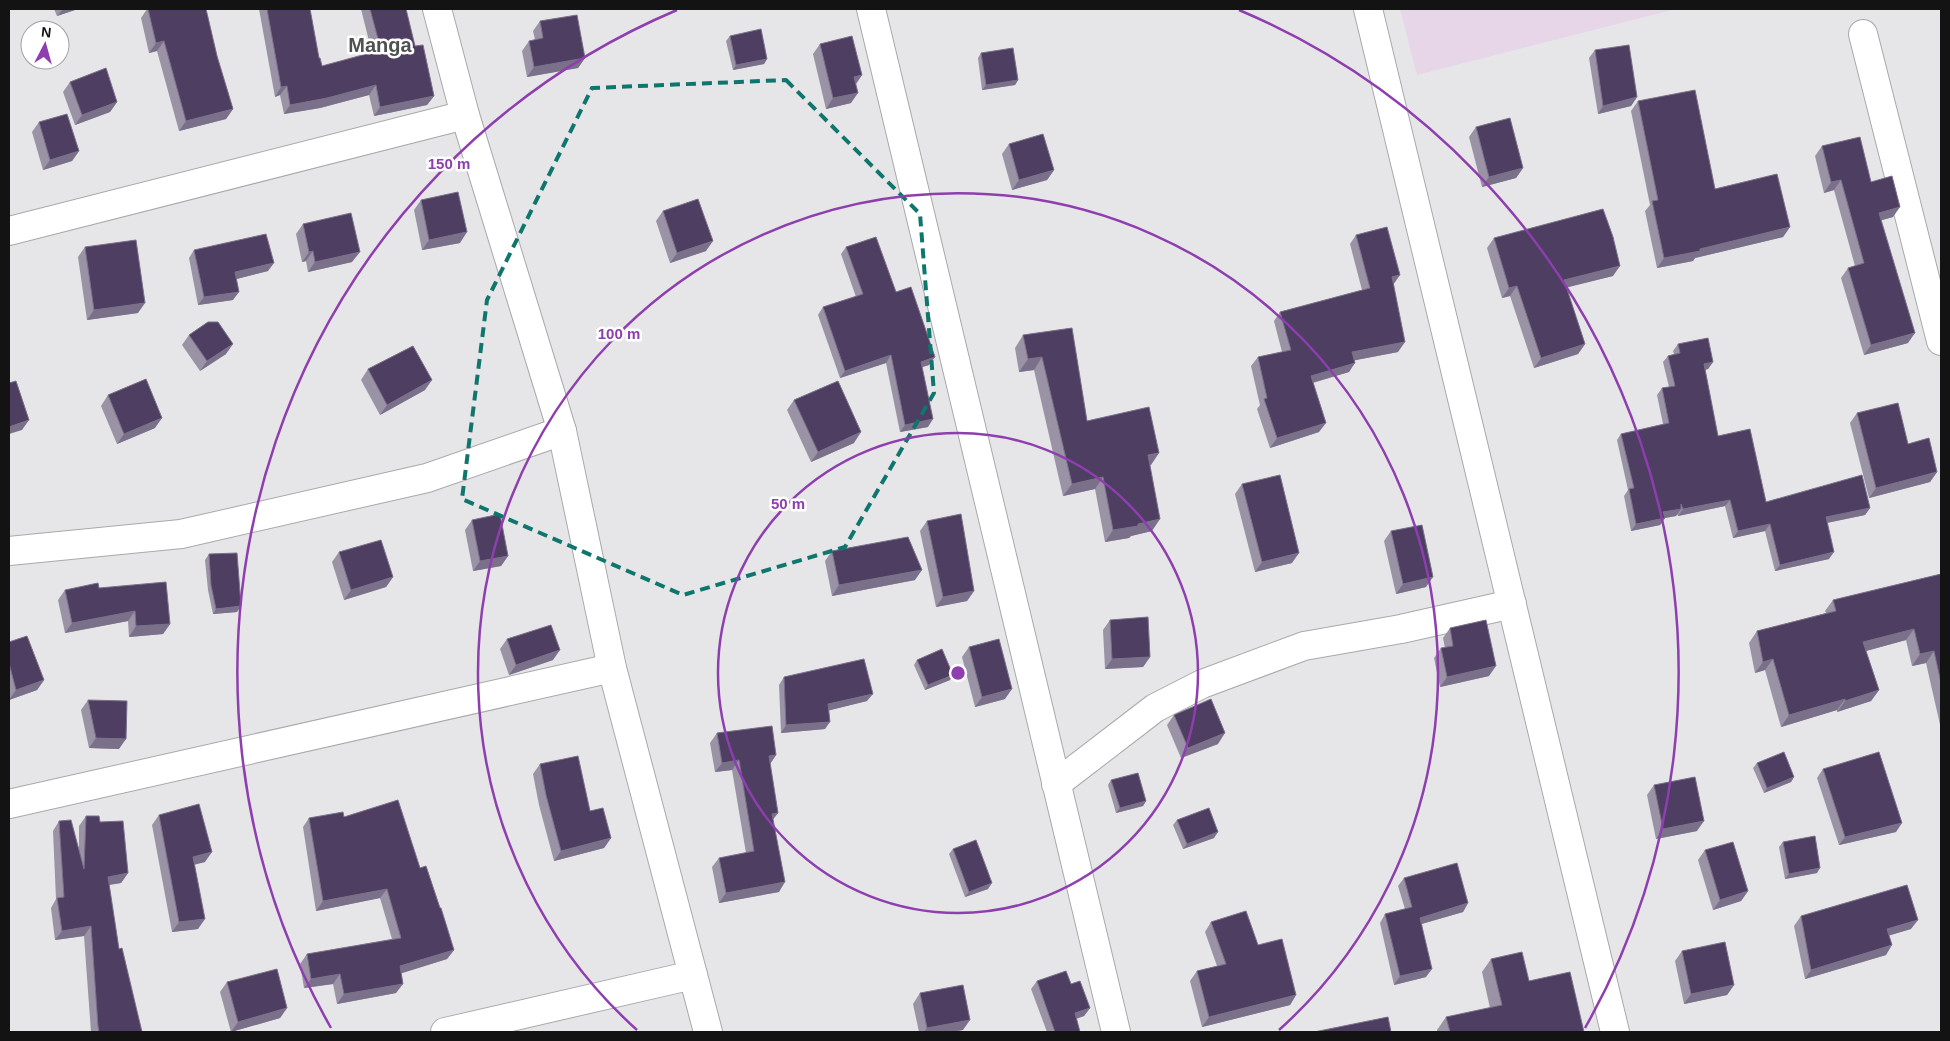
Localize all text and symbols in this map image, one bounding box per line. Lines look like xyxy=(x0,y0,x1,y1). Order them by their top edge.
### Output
north arrow xyxy=(20,20,70,70)
text: N xyxy=(40,24,52,41)
district label: Manga xyxy=(348,34,413,56)
text: 150 m xyxy=(428,155,470,172)
text: 100 m xyxy=(598,325,640,342)
text: 50 m xyxy=(771,495,805,512)
centre of rings xyxy=(949,664,967,682)

